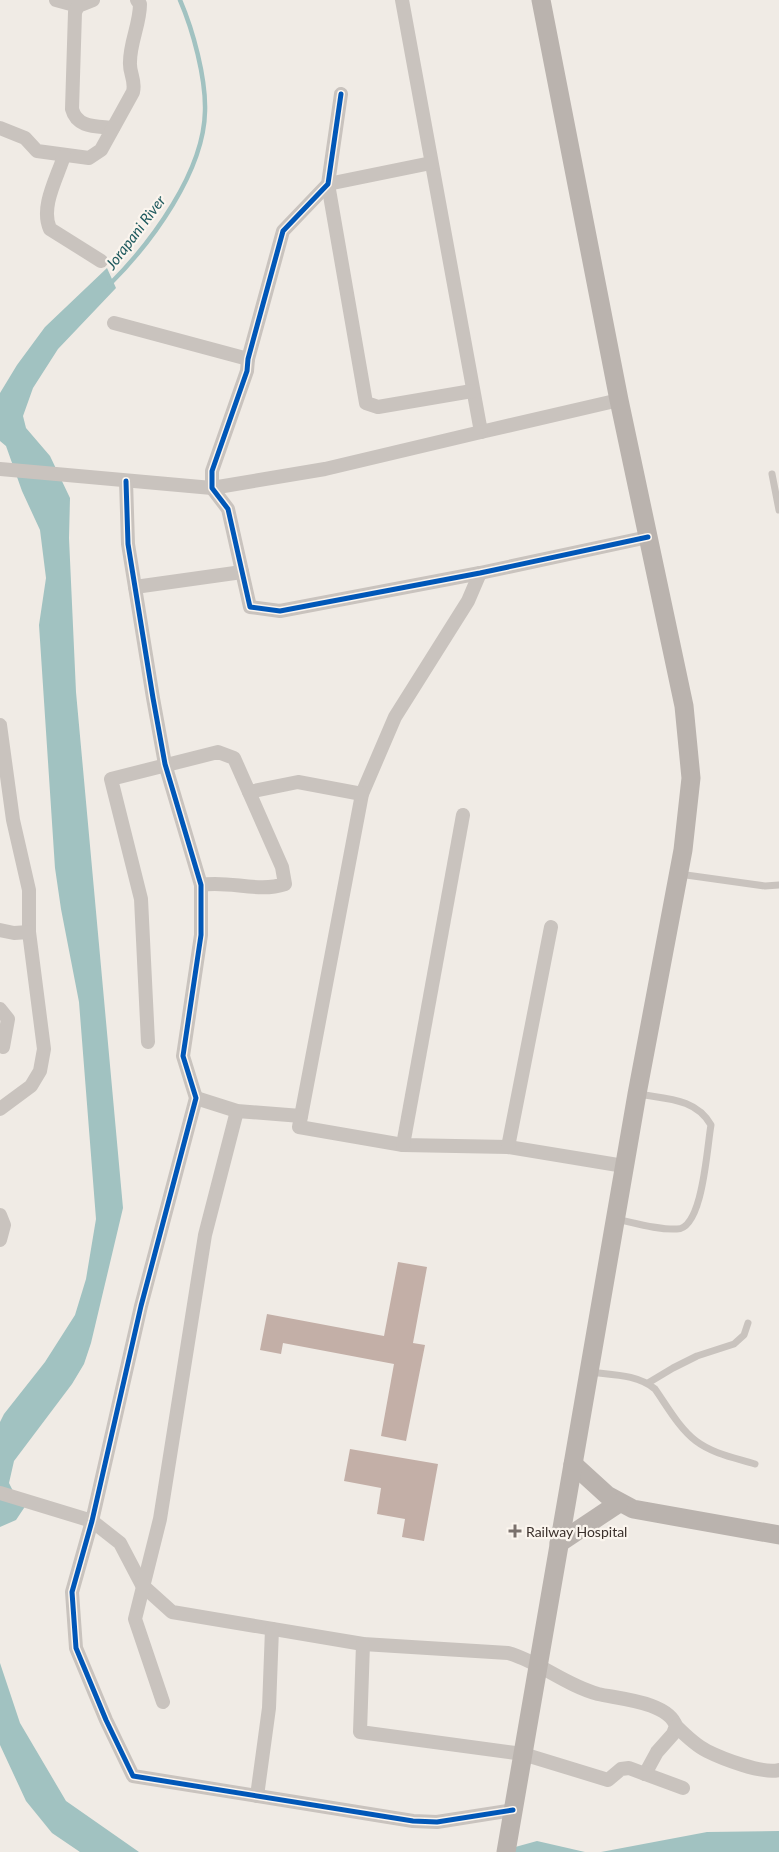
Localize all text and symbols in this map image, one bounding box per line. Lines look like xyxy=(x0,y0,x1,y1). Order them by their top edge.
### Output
water label: Jorapani River xyxy=(101,191,169,273)
place label: Railway Hospital xyxy=(526,1523,627,1540)
marker: Railway Hospital xyxy=(508,1524,522,1538)

